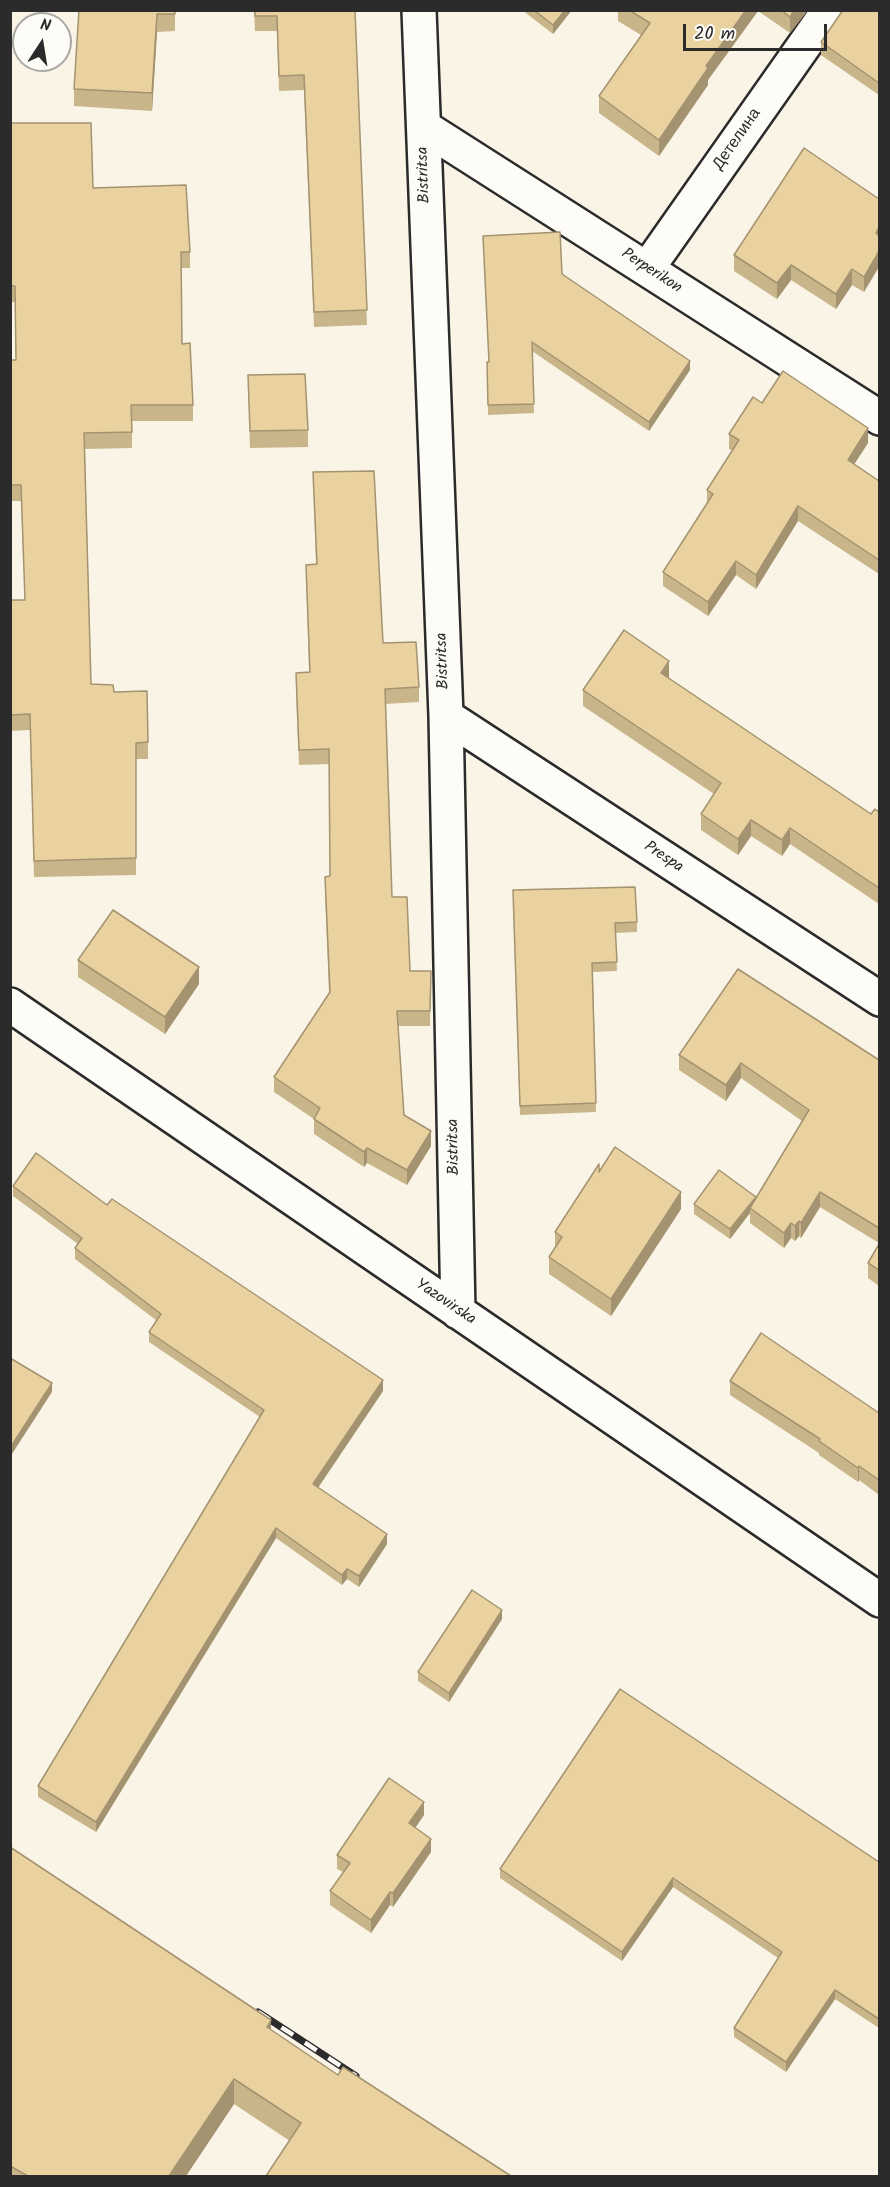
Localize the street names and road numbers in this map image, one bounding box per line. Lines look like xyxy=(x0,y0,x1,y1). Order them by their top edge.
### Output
street label: Детелина xyxy=(710,106,766,174)
street label: Bistritsa xyxy=(414,146,436,204)
street label: Perperikon xyxy=(617,245,685,299)
street label: Bistritsa xyxy=(433,632,455,690)
street label: Prespa xyxy=(640,838,686,878)
street label: Bistritsa xyxy=(445,1119,465,1175)
street label: Yazovirska xyxy=(411,1276,479,1330)

